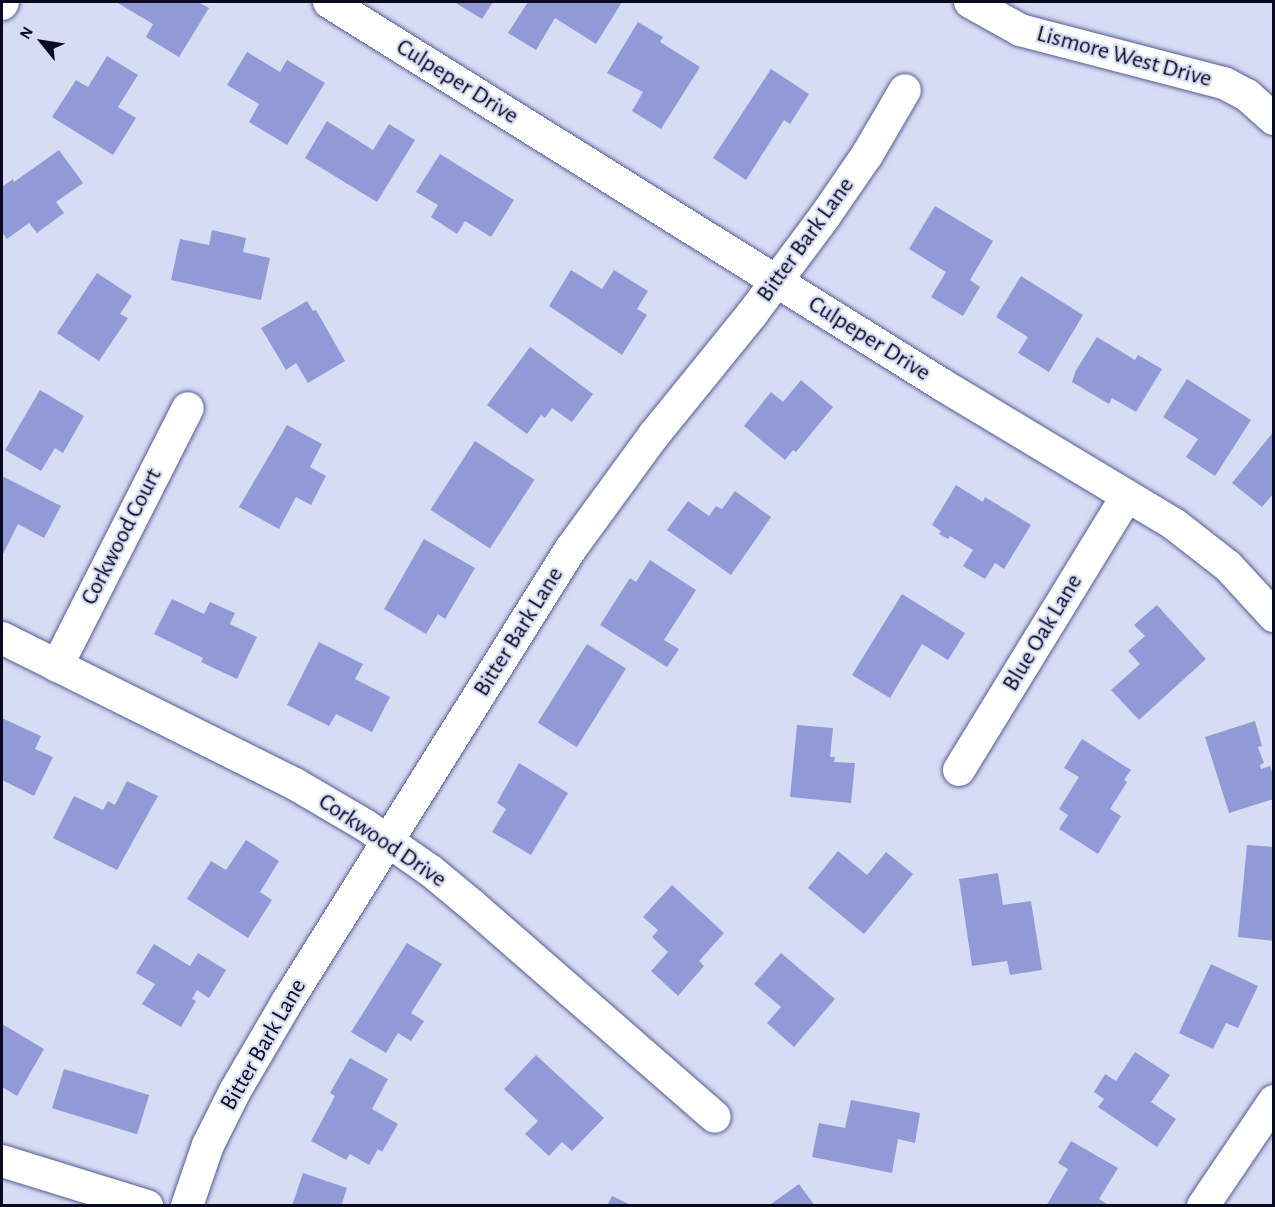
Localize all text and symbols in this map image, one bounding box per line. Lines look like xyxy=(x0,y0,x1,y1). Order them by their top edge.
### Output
north arrow xyxy=(12,12,72,72)
street label: Lismore West Drive xyxy=(1033,20,1215,94)
text: N xyxy=(17,24,36,42)
street label: Culpeper Drive xyxy=(391,33,523,131)
street label: Bitter Bark Lane xyxy=(751,172,861,308)
street label: Culpeper Drive xyxy=(803,290,935,388)
street label: Corkwood Court xyxy=(75,464,169,610)
street label: Bitter Bark Lane xyxy=(468,562,570,702)
street label: Blue Oak Lane xyxy=(997,569,1089,697)
street label: Corkwood Drive xyxy=(313,788,451,894)
street label: Bitter Bark Lane xyxy=(215,974,313,1116)

